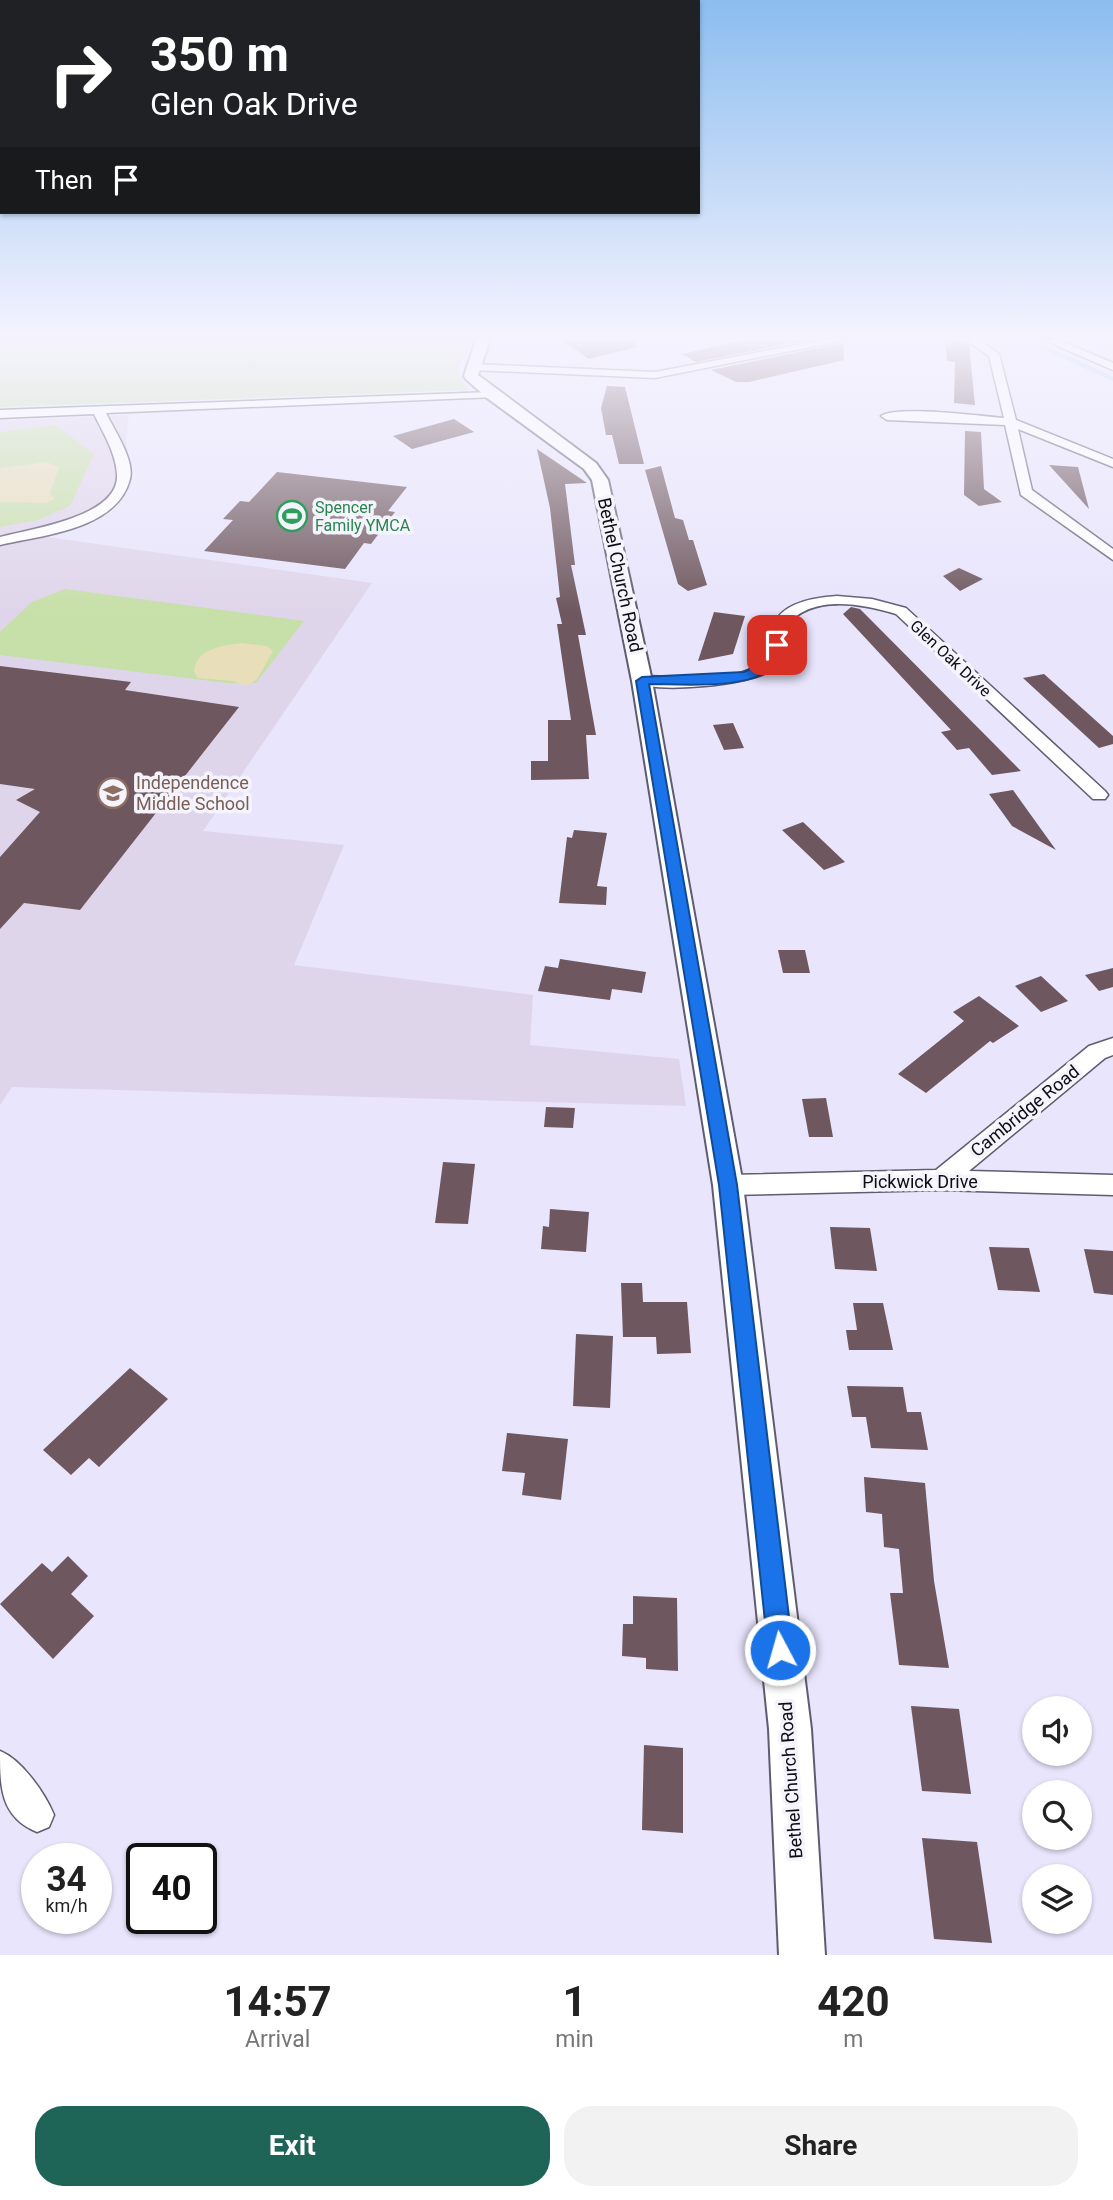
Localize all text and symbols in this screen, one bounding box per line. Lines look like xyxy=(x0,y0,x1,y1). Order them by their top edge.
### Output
text: 350 m xyxy=(150,26,289,83)
icon: right xyxy=(35,28,126,119)
text: Glen Oak Drive xyxy=(150,85,358,123)
icon: arrive xyxy=(107,161,145,199)
text: Then xyxy=(35,165,93,195)
street label: Bethel Church Road xyxy=(594,496,647,654)
place label: Spencer Family YMCA xyxy=(315,498,411,535)
sports icon: Spencer Family YMCA xyxy=(275,499,309,533)
pin xyxy=(747,615,807,675)
street label: Glen Oak Drive xyxy=(906,616,995,701)
icon: arrive xyxy=(758,626,796,664)
place label: Independence Middle School xyxy=(136,772,250,814)
school or university icon: Independence Middle School xyxy=(96,776,130,810)
street label: Cambridge Road xyxy=(966,1060,1083,1161)
street label: Pickwick Drive xyxy=(862,1171,978,1192)
position arrow xyxy=(743,1613,817,1687)
map controls xyxy=(1022,1696,1092,1934)
button: sound xyxy=(1022,1696,1092,1766)
street label: Bethel Church Road xyxy=(775,1701,806,1859)
button: search xyxy=(1022,1780,1092,1850)
speed limit sign: 40 xyxy=(126,1843,217,1934)
text: 34 xyxy=(46,1859,87,1900)
button: layers xyxy=(1022,1864,1092,1934)
text: km/h xyxy=(45,1895,88,1916)
text: 14:57 xyxy=(224,1977,332,2026)
text: 1 xyxy=(562,1977,587,2026)
text: 420 xyxy=(817,1977,890,2026)
text: Arrival xyxy=(245,2026,310,2053)
text: min xyxy=(555,2026,594,2053)
text: m xyxy=(843,2026,863,2053)
button: Exit xyxy=(35,2106,550,2186)
button: Share xyxy=(564,2106,1078,2186)

